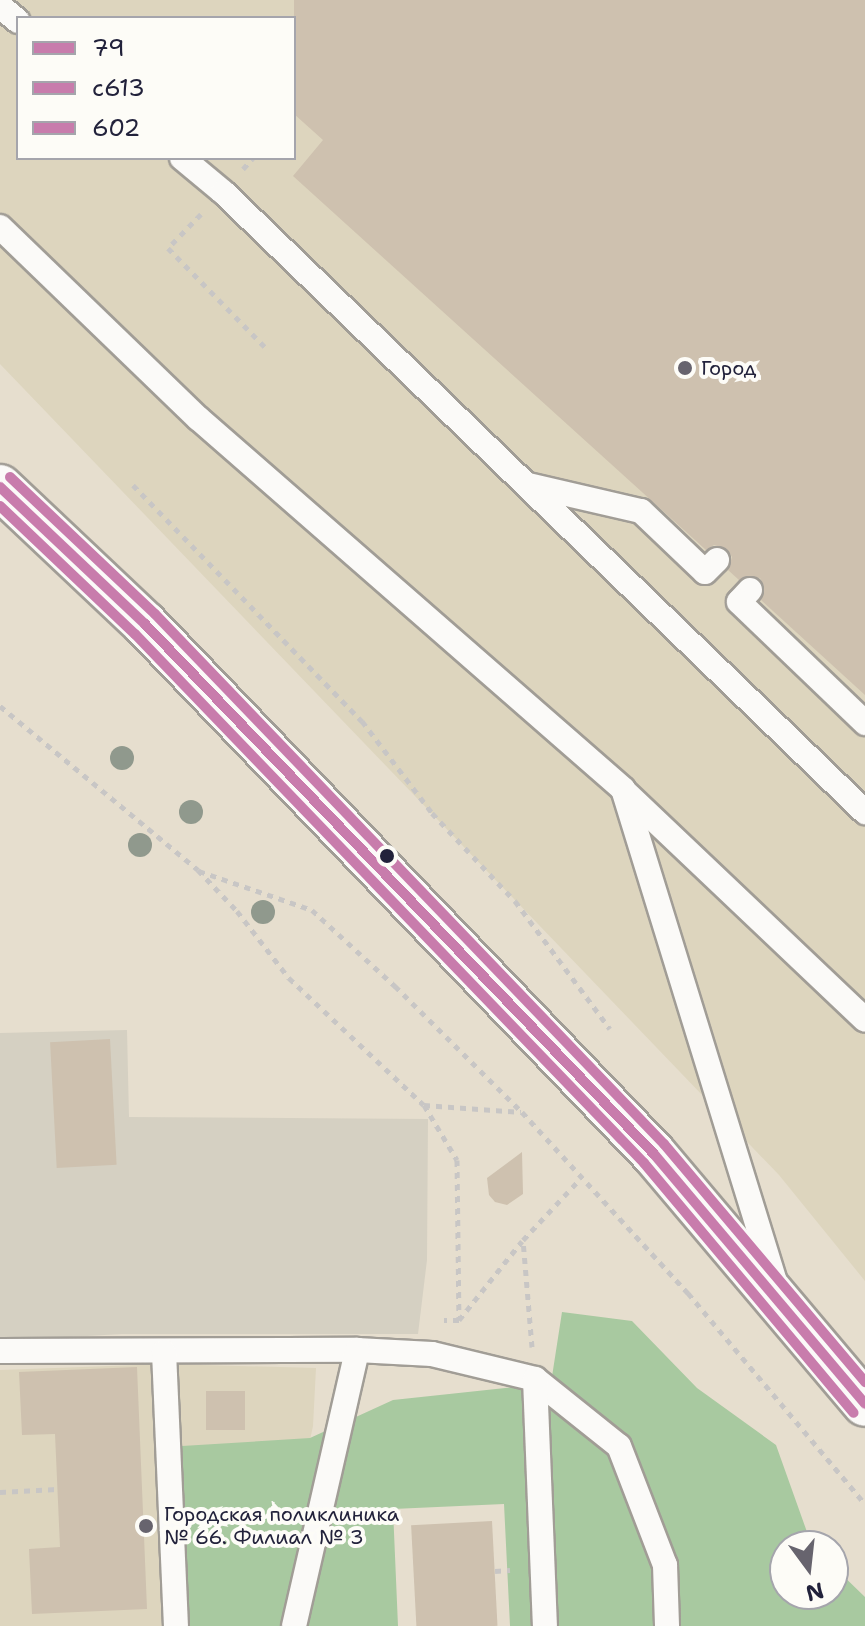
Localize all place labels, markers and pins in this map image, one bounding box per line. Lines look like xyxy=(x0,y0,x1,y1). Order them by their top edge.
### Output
place label: Город xyxy=(701,356,757,380)
marker: Город xyxy=(676,359,694,377)
unlabelled marker xyxy=(379,848,395,864)
place label: Городская поликлиника № 66. Филиал № 3 xyxy=(164,1502,399,1549)
marker: Городская поликлиника № 66. Филиал № 3 xyxy=(135,1515,157,1537)

